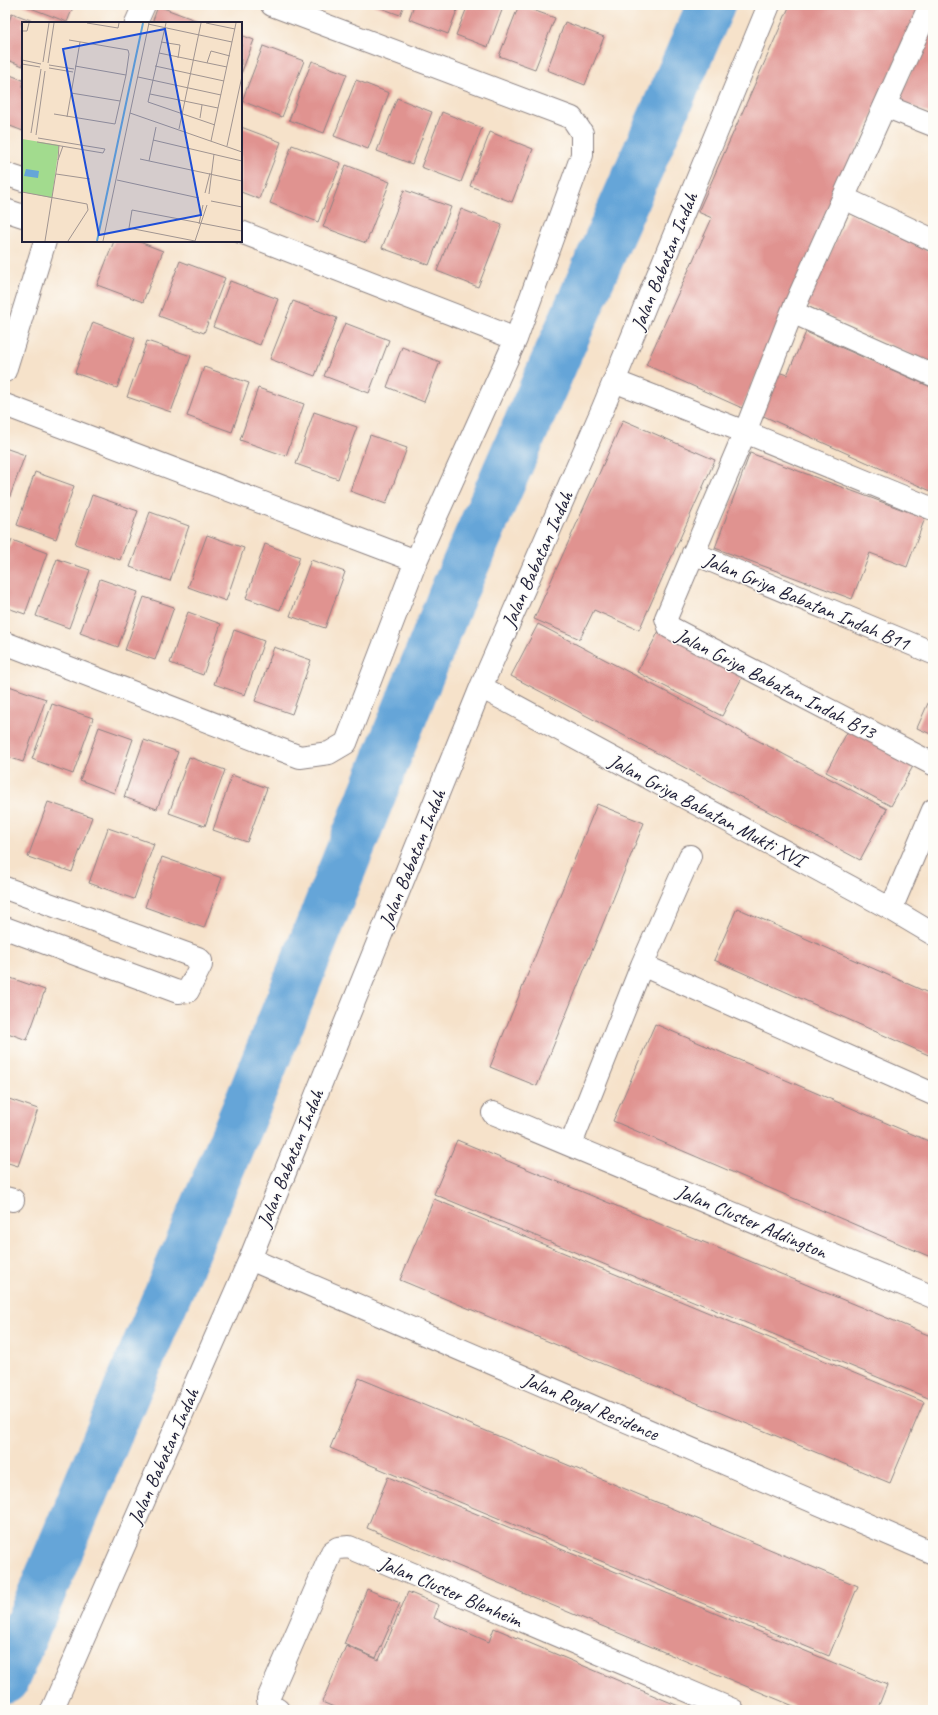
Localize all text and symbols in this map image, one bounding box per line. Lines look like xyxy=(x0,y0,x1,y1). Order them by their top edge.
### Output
inset map xyxy=(22,22,242,242)
street label: Jalan Babatan Indah xyxy=(625,188,704,335)
street label: Jalan Babatan Indah xyxy=(496,486,579,632)
street label: Jalan Griya Babatan Indah B11 xyxy=(699,546,914,656)
street label: Jalan Griya Babatan Indah B13 xyxy=(671,622,882,746)
street label: Jalan Griya Babatan Mukti XVI xyxy=(604,748,813,875)
street label: Jalan Babatan Indah xyxy=(373,785,452,932)
street label: Jalan Babatan Indah xyxy=(251,1085,330,1232)
street label: Jalan Cluster Addington xyxy=(672,1178,832,1265)
street label: Jalan Royal Residence xyxy=(519,1366,664,1447)
street label: Jalan Babatan Indah xyxy=(122,1383,205,1529)
street label: Jalan Cluster Blenheim xyxy=(375,1550,527,1633)

